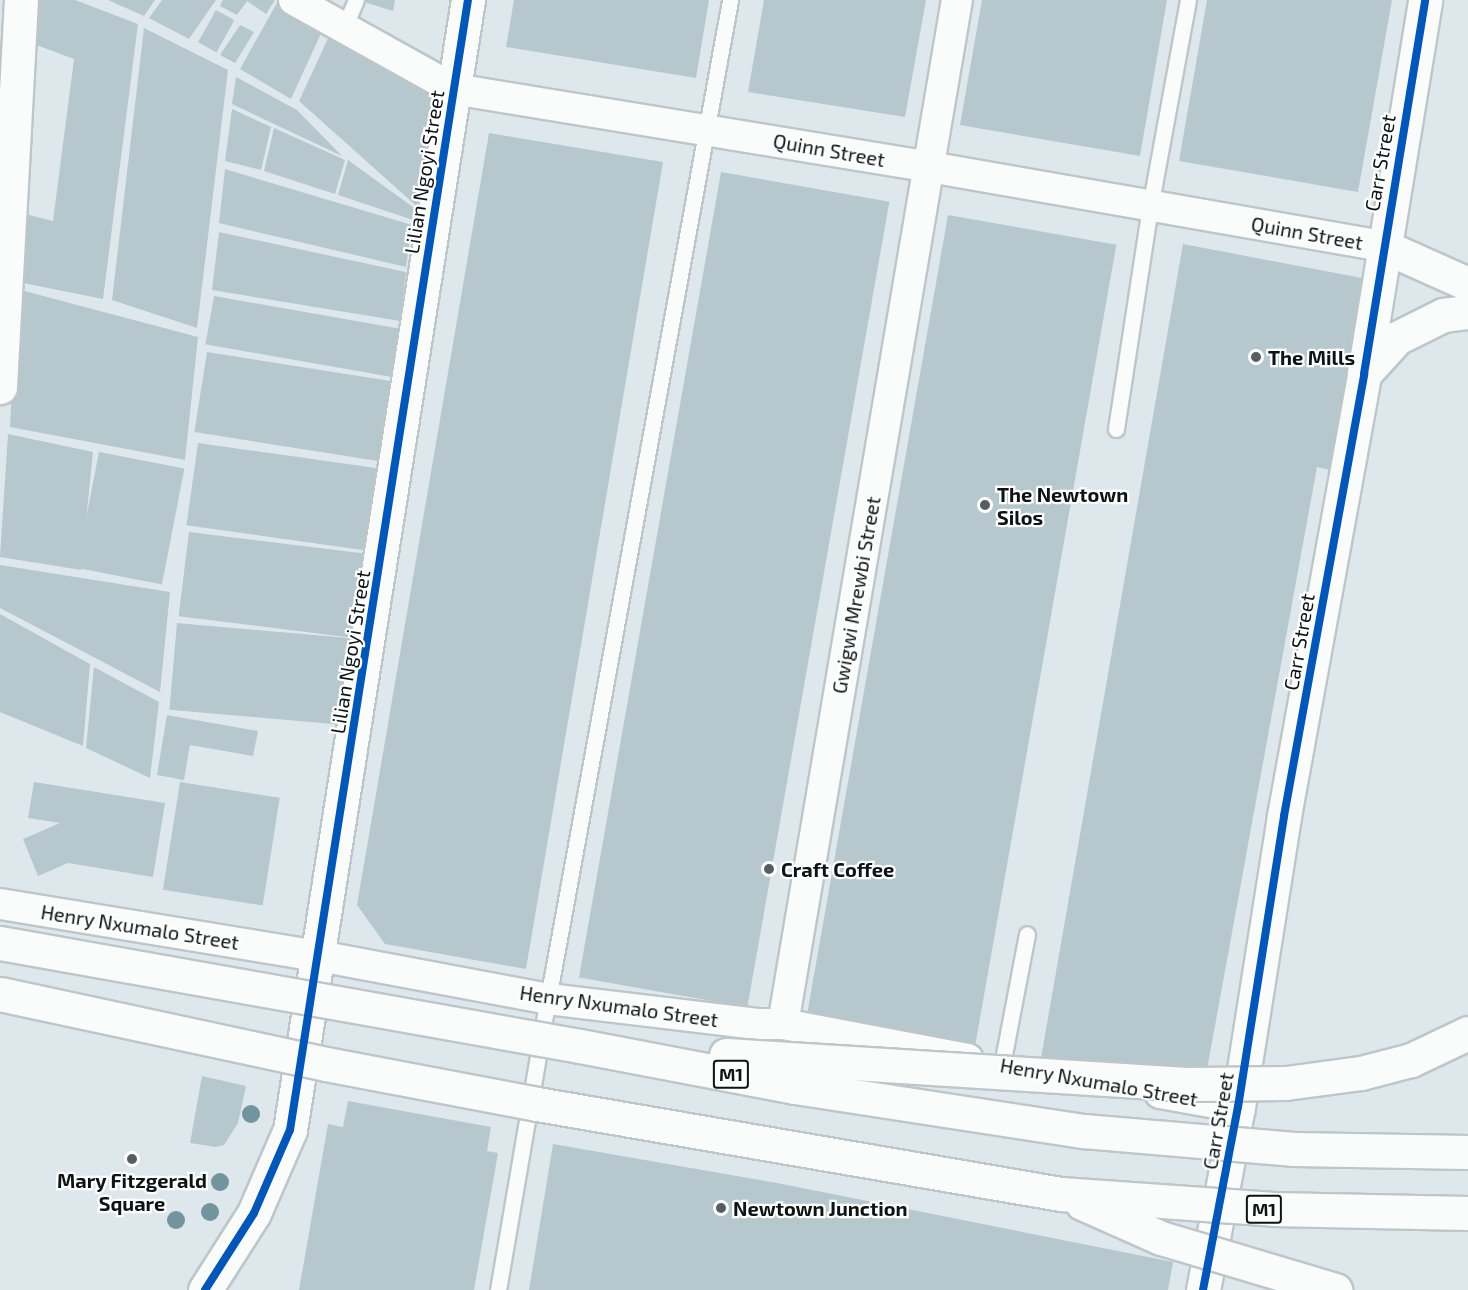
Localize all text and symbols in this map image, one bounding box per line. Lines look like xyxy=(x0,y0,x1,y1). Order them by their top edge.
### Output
street label: Lilian Ngoyi Street xyxy=(399,89,449,255)
street label: Carr Street xyxy=(1360,112,1400,214)
street label: Quinn Street xyxy=(771,128,887,172)
street label: Quinn Street xyxy=(1249,211,1365,255)
place label: The Mills xyxy=(1268,345,1355,369)
marker: The Mills xyxy=(1249,350,1263,364)
place label: The Newtown Silos xyxy=(997,482,1128,529)
street label: Gwigwi Mrewbi Street xyxy=(827,494,885,696)
marker: The Newtown Silos xyxy=(978,498,992,512)
street label: Lilian Ngoyi Street xyxy=(325,569,375,735)
street label: Carr Street xyxy=(1279,591,1319,693)
place label: Craft Coffee xyxy=(781,857,894,881)
marker: Craft Coffee xyxy=(762,862,776,876)
street label: Henry Nxumalo Street xyxy=(39,899,241,955)
street label: Henry Nxumalo Street xyxy=(518,980,720,1032)
street label: Henry Nxumalo Street xyxy=(998,1053,1200,1111)
road number: M1 xyxy=(712,1059,750,1089)
street label: Carr Street xyxy=(1198,1070,1238,1172)
marker: Mary Fitzgerald Square xyxy=(125,1152,139,1166)
place label: Mary Fitzgerald Square xyxy=(57,1168,207,1215)
road number: M1 xyxy=(1244,1194,1284,1224)
place label: Newtown Junction xyxy=(733,1196,908,1220)
marker: Newtown Junction xyxy=(714,1201,728,1215)

